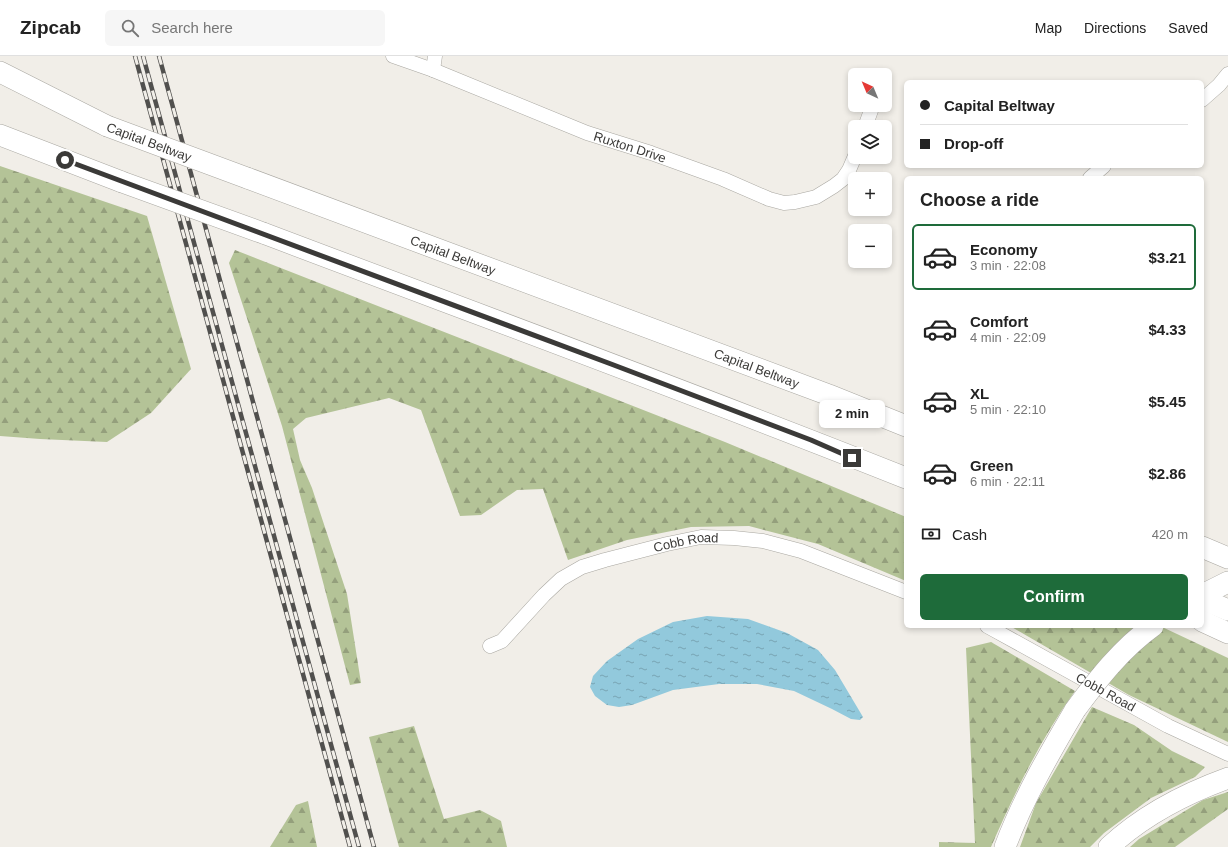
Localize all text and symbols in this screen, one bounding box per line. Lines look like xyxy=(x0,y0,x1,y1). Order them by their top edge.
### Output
search box xyxy=(105,10,385,46)
text: Zipcab xyxy=(20,17,81,38)
icon: search xyxy=(119,17,141,39)
text: Search here xyxy=(151,19,233,36)
text: Map xyxy=(1035,20,1062,36)
text: Directions xyxy=(1084,20,1146,36)
text: Saved xyxy=(1168,20,1208,36)
north arrow xyxy=(848,68,892,112)
map controls xyxy=(848,68,892,268)
text: Capital Beltway xyxy=(944,97,1055,114)
street label: Capital Beltway xyxy=(104,119,194,165)
button: layers xyxy=(848,120,892,164)
street label: Ruxton Drive xyxy=(592,129,668,166)
text: Drop-off xyxy=(944,135,1003,152)
route start xyxy=(56,151,74,169)
button: + xyxy=(848,172,892,216)
text: Choose a ride xyxy=(920,190,1039,210)
button: − xyxy=(848,224,892,268)
street label: Capital Beltway xyxy=(408,233,498,278)
icon: car xyxy=(922,239,958,275)
text: Economy xyxy=(970,241,1038,258)
text: $3.21 xyxy=(1148,249,1186,266)
text: 3 min · 22:08 xyxy=(970,258,1046,273)
icon: car xyxy=(922,311,958,347)
text: Comfort xyxy=(970,313,1028,330)
text: $4.33 xyxy=(1148,321,1186,338)
text: 4 min · 22:09 xyxy=(970,330,1046,345)
street label: Capital Beltway xyxy=(712,346,802,391)
icon: car xyxy=(922,383,958,419)
text: XL xyxy=(970,385,989,402)
text: $5.45 xyxy=(1148,393,1186,410)
callout: 2 min xyxy=(819,400,885,428)
text: 5 min · 22:10 xyxy=(970,402,1046,417)
text: 2 min xyxy=(835,406,869,421)
route end xyxy=(843,449,861,467)
icon: car xyxy=(922,455,958,491)
text: Green xyxy=(970,457,1013,474)
text: $2.86 xyxy=(1148,465,1186,482)
text: 6 min · 22:11 xyxy=(970,474,1045,489)
icon: cash xyxy=(920,523,942,545)
text: Cash xyxy=(952,526,987,543)
text: 420 m xyxy=(1152,527,1188,542)
street label: Cobb Road xyxy=(652,530,719,555)
button: Confirm xyxy=(920,574,1188,620)
street label: Cobb Road xyxy=(1073,670,1138,715)

